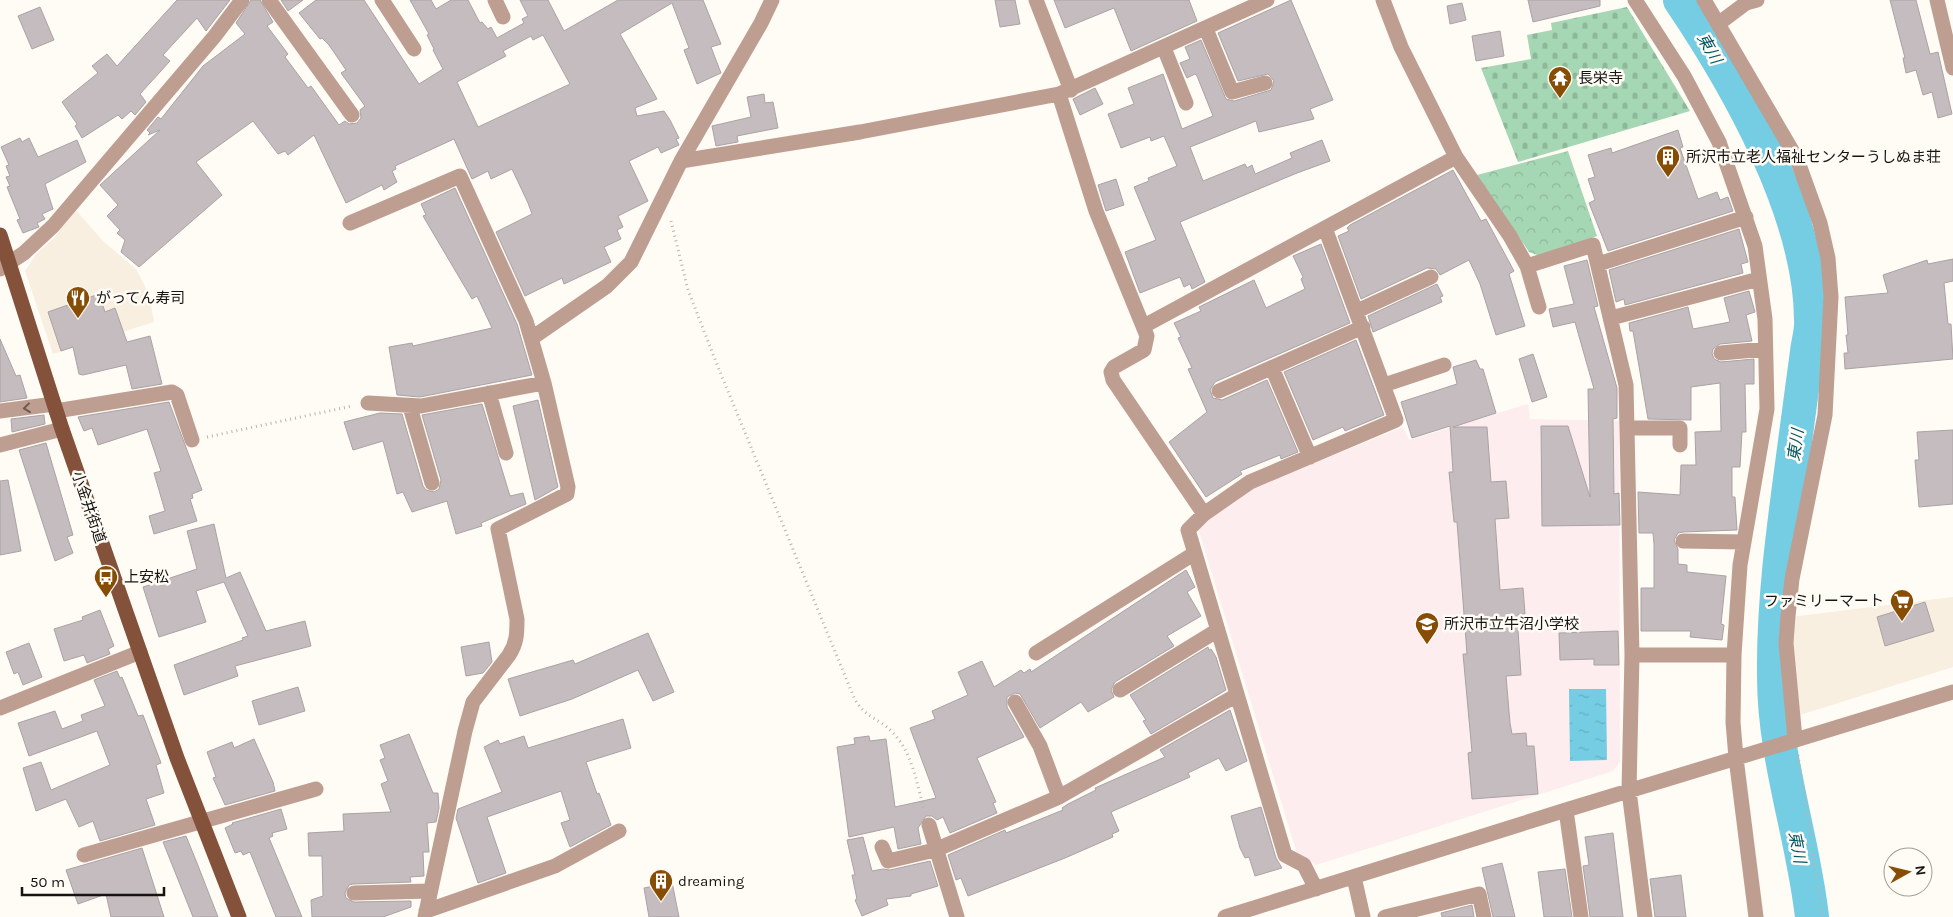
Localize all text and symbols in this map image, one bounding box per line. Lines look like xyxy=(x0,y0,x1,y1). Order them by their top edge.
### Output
water label: 東川 xyxy=(1693,30,1727,69)
temple icon: 長栄寺 xyxy=(1547,65,1573,99)
place label: 長栄寺 xyxy=(1578,69,1623,87)
building icon: 所沢市立老人福祉センターうしぬま荘 xyxy=(1655,144,1681,178)
place label: 所沢市立老人福祉センターうしぬま荘 xyxy=(1686,148,1941,166)
restaurant icon: がってん寿司 xyxy=(65,285,91,319)
place label: がってん寿司 xyxy=(96,289,185,307)
one-way arrow xyxy=(22,402,30,413)
water label: 東川 xyxy=(1784,426,1807,462)
street label: 小金井街道 xyxy=(68,469,110,545)
bus stop icon: 上安松 xyxy=(93,564,119,598)
place label: 上安松 xyxy=(124,568,169,586)
supermarket icon: ファミリーマート xyxy=(1889,588,1915,622)
place label: ファミリーマート xyxy=(1764,592,1884,610)
school or university icon: 所沢市立牛沼小学校 xyxy=(1414,611,1440,645)
place label: 所沢市立牛沼小学校 xyxy=(1444,615,1579,633)
water label: 東川 xyxy=(1785,830,1810,867)
north arrow xyxy=(1883,847,1933,897)
scale bar xyxy=(22,864,165,896)
text: N xyxy=(1911,864,1929,876)
building icon: dreaming xyxy=(648,868,674,902)
place label: dreaming xyxy=(678,872,745,890)
text: 50 m xyxy=(30,873,65,891)

